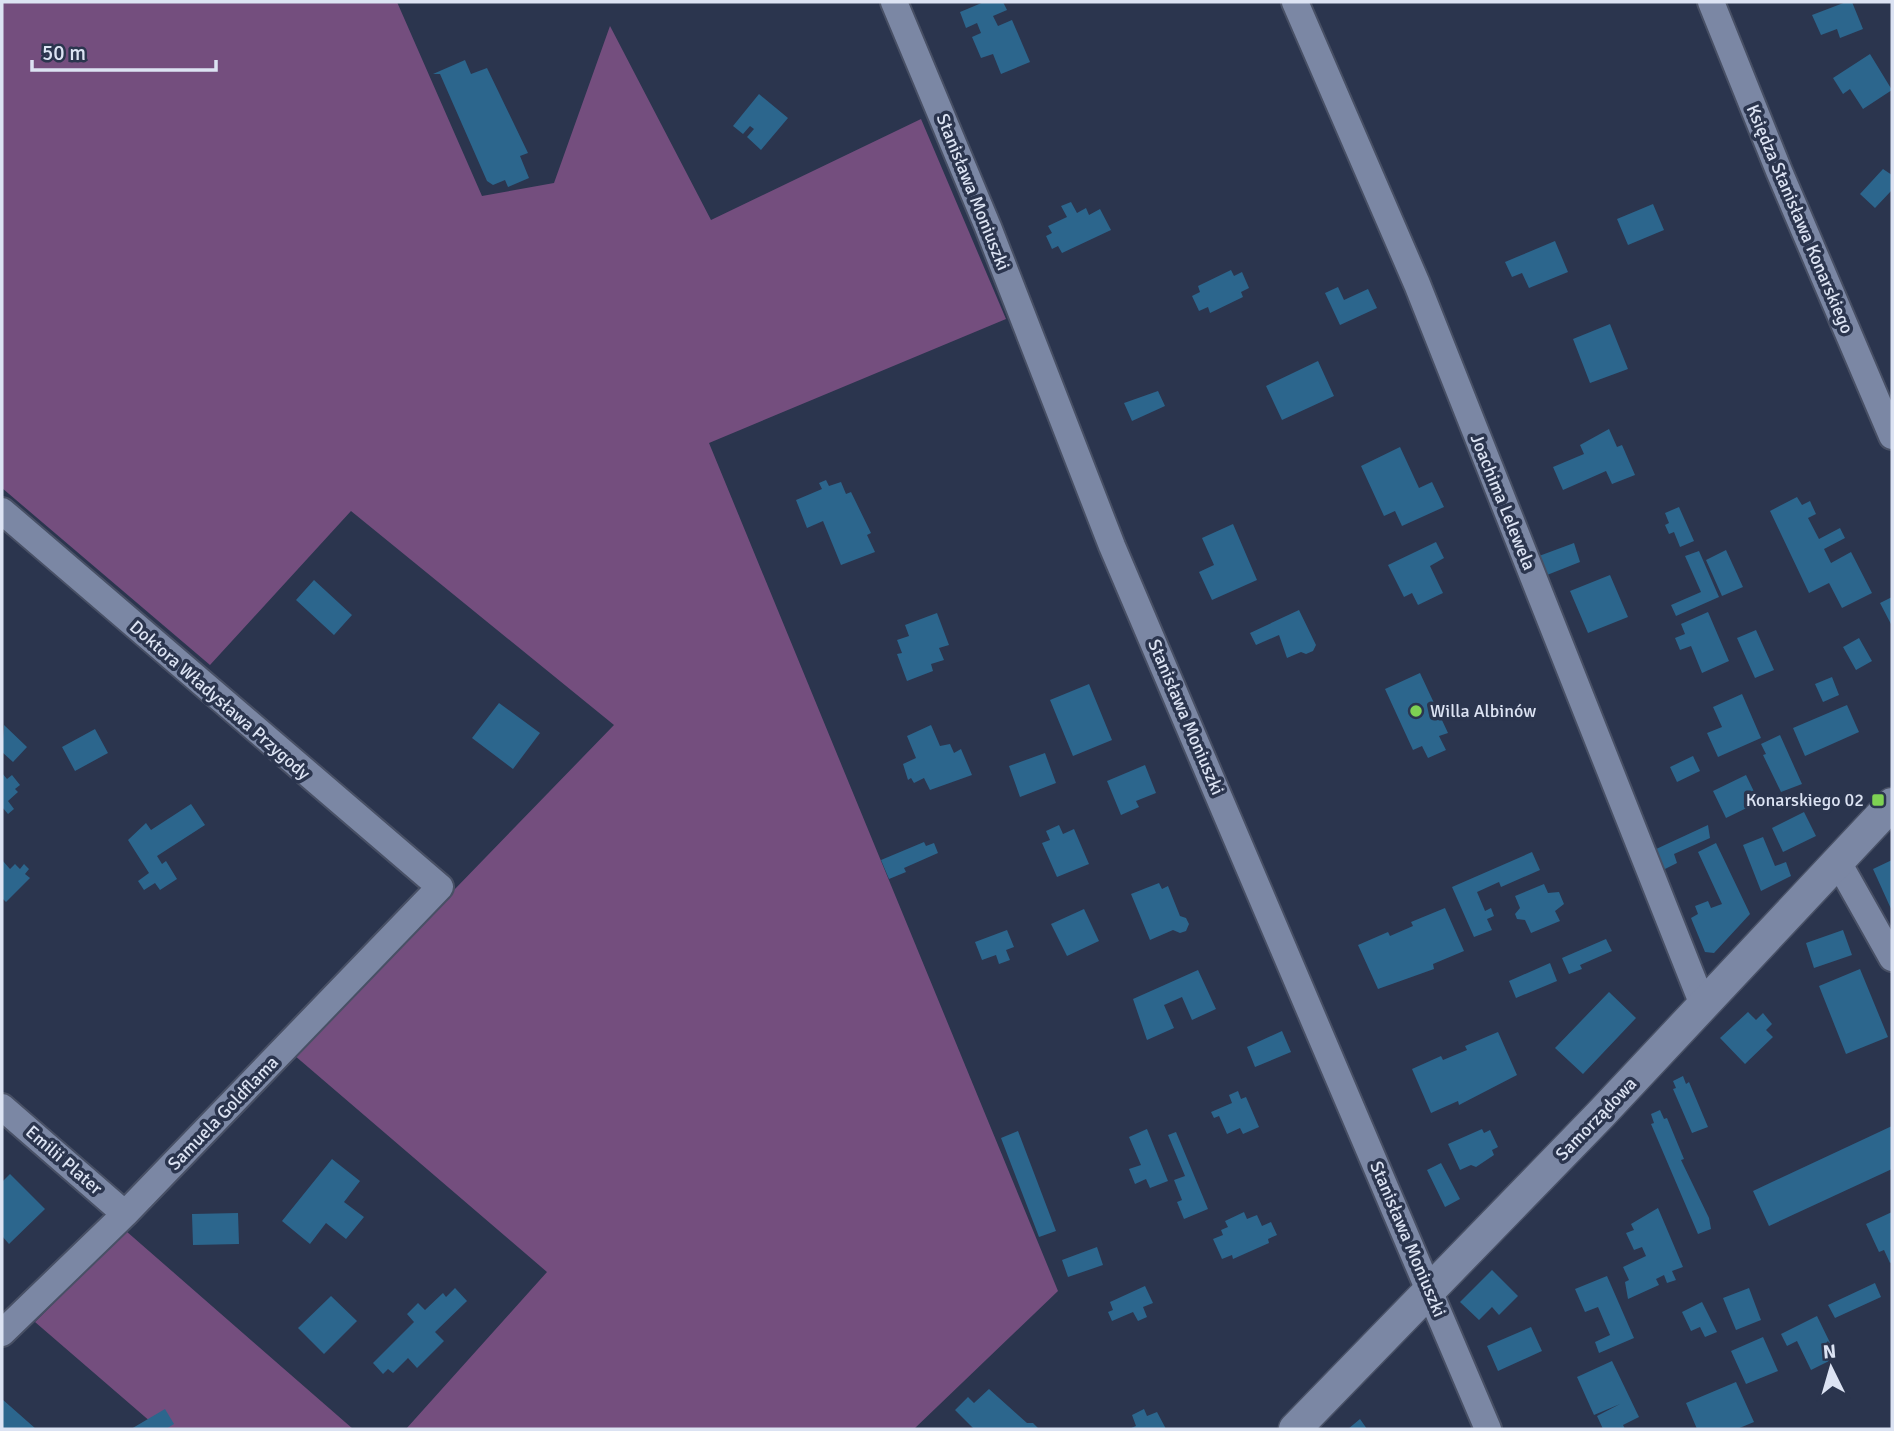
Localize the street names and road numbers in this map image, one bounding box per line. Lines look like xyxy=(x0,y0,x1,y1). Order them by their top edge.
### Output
street label: Księdza Stanisława Konarskiego xyxy=(1742,101,1858,337)
street label: Stanisława Moniuszki xyxy=(932,110,1014,274)
street label: Joachima Lelewela xyxy=(1466,431,1540,573)
street label: Doktora Władysława Przygody xyxy=(125,616,315,785)
street label: Stanisława Moniuszki xyxy=(1143,636,1229,798)
street label: Samuela Goldflama xyxy=(163,1051,283,1175)
street label: Samorządowa xyxy=(1551,1073,1641,1165)
street label: Emilii Plater xyxy=(21,1121,107,1200)
street label: Stanisława Moniuszki xyxy=(1365,1158,1451,1320)

